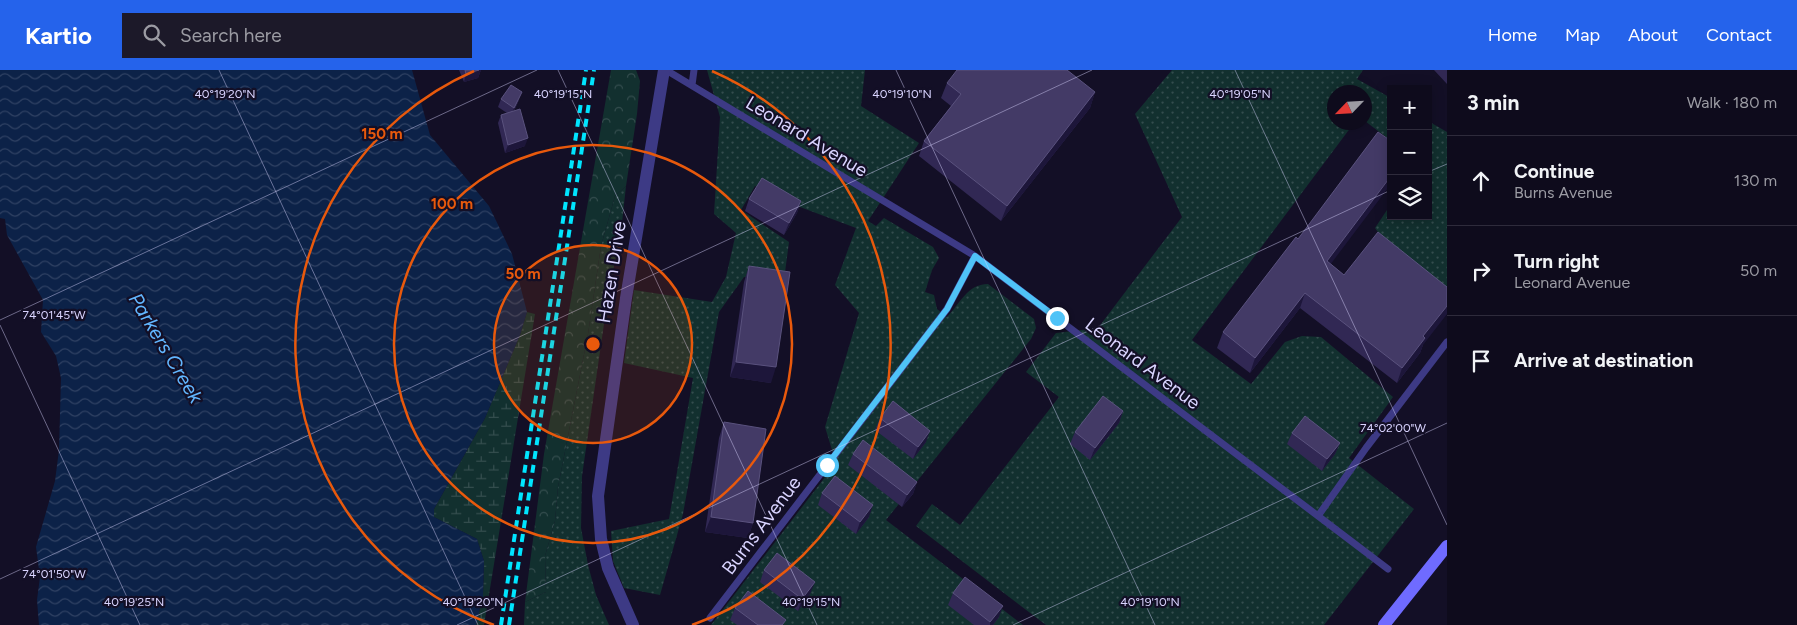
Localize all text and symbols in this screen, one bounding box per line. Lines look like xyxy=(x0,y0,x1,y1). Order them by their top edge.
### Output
search box xyxy=(122,13,472,58)
text: Kartio xyxy=(25,21,92,50)
icon: search xyxy=(140,21,168,49)
text: Search here xyxy=(180,24,282,47)
text: Home xyxy=(1488,24,1537,46)
text: Map xyxy=(1565,24,1600,46)
text: About xyxy=(1628,24,1678,46)
text: Contact xyxy=(1706,24,1772,46)
north arrow xyxy=(1327,85,1372,130)
map controls xyxy=(1387,85,1432,220)
button: + xyxy=(1387,85,1432,130)
text: 40°19'20"N xyxy=(194,87,256,101)
text: 40°19'15"N xyxy=(534,87,592,101)
text: 40°19'10"N xyxy=(872,87,932,101)
text: 40°19'05"N xyxy=(1209,87,1271,101)
text: 3 min xyxy=(1467,90,1519,115)
street label: Leonard Avenue xyxy=(742,91,872,182)
text: Walk · 180 m xyxy=(1687,93,1777,112)
text: 150 m xyxy=(361,125,403,143)
button: − xyxy=(1387,130,1432,175)
text: Continue xyxy=(1514,160,1594,183)
icon: ahead xyxy=(1467,167,1495,195)
text: 130 m xyxy=(1734,171,1777,190)
button: layers xyxy=(1387,175,1432,220)
text: Burns Avenue xyxy=(1514,183,1613,202)
text: 100 m xyxy=(431,195,473,213)
street label: Hazen Drive xyxy=(592,219,631,325)
text: Turn right xyxy=(1514,250,1600,273)
icon: right xyxy=(1467,257,1495,285)
text: 50 m xyxy=(1740,261,1777,280)
text: 50 m xyxy=(505,265,541,283)
text: Leonard Avenue xyxy=(1514,273,1630,292)
water label: Parkers Creek xyxy=(124,289,209,409)
route end xyxy=(1046,307,1069,330)
text: 74°01'45"W xyxy=(22,308,86,322)
street label: Leonard Avenue xyxy=(1081,313,1205,414)
centre of rings xyxy=(584,335,602,353)
icon: arrive xyxy=(1467,347,1495,375)
text: Arrive at destination xyxy=(1514,349,1693,372)
text: 74°02'00"W xyxy=(1360,421,1426,435)
route start xyxy=(816,454,839,477)
street label: Burns Avenue xyxy=(717,472,806,579)
text: 74°01'50"W xyxy=(22,567,86,581)
text: 40°19'25"N xyxy=(104,595,164,609)
text: 40°19'20"N xyxy=(442,595,504,609)
text: 40°19'15"N xyxy=(782,595,840,609)
text: 40°19'10"N xyxy=(1120,595,1180,609)

